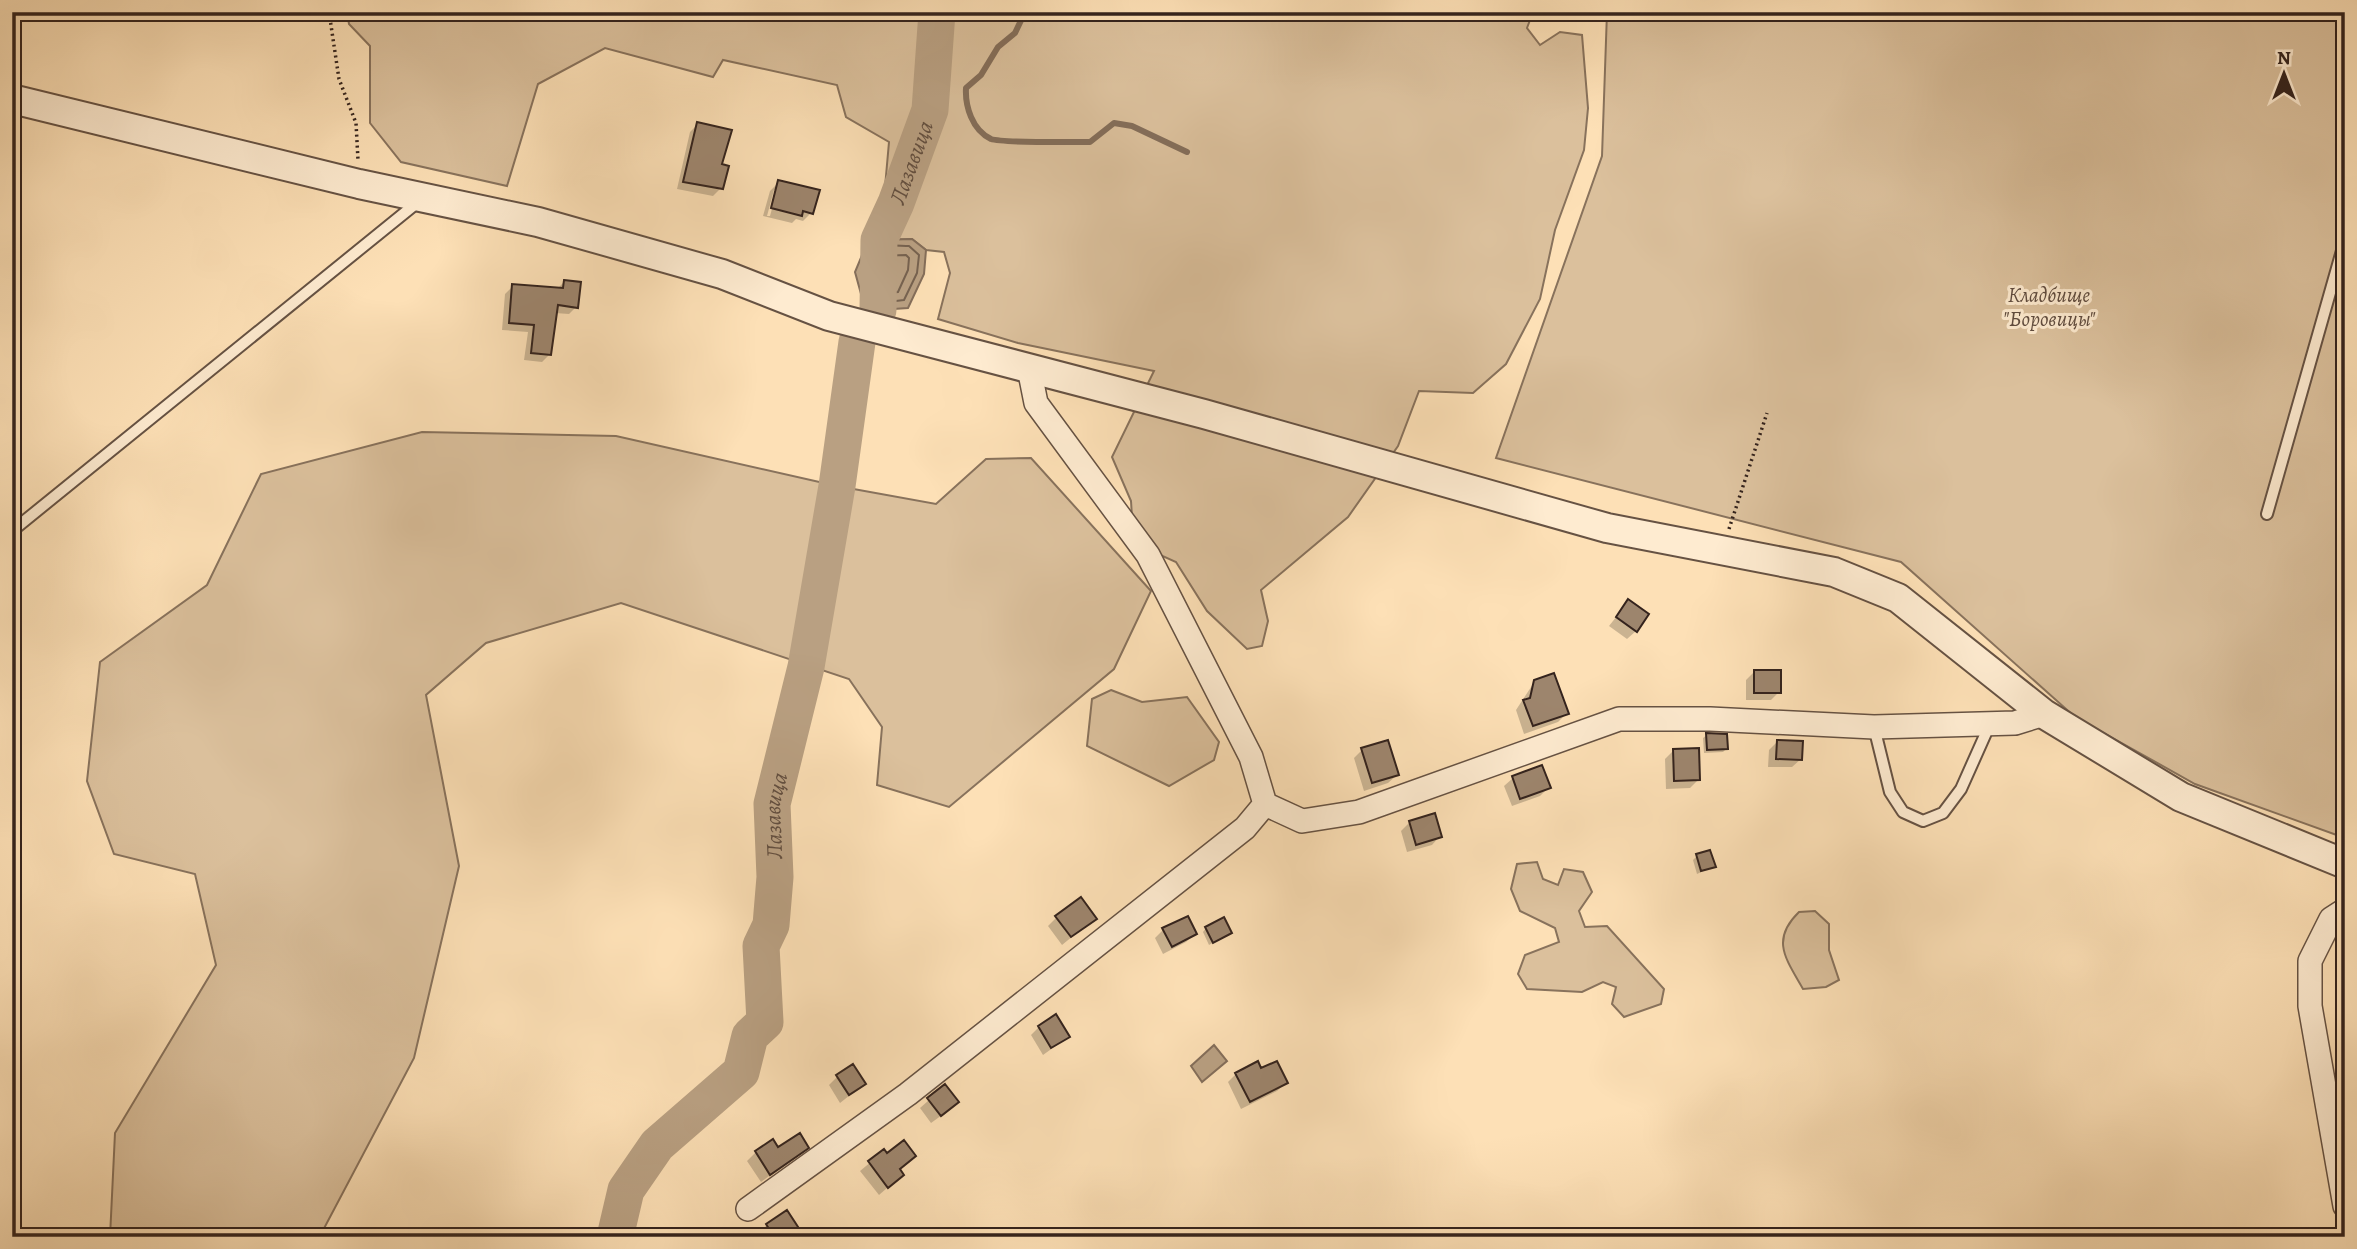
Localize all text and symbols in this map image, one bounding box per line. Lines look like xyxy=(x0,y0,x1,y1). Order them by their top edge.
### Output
north arrow xyxy=(2248,38,2318,108)
text: N xyxy=(2277,45,2291,71)
water label: Лазавица xyxy=(881,116,940,210)
park label: Кладбище "Боровицы" xyxy=(2003,281,2096,333)
water label: Лазавица xyxy=(757,769,795,861)

